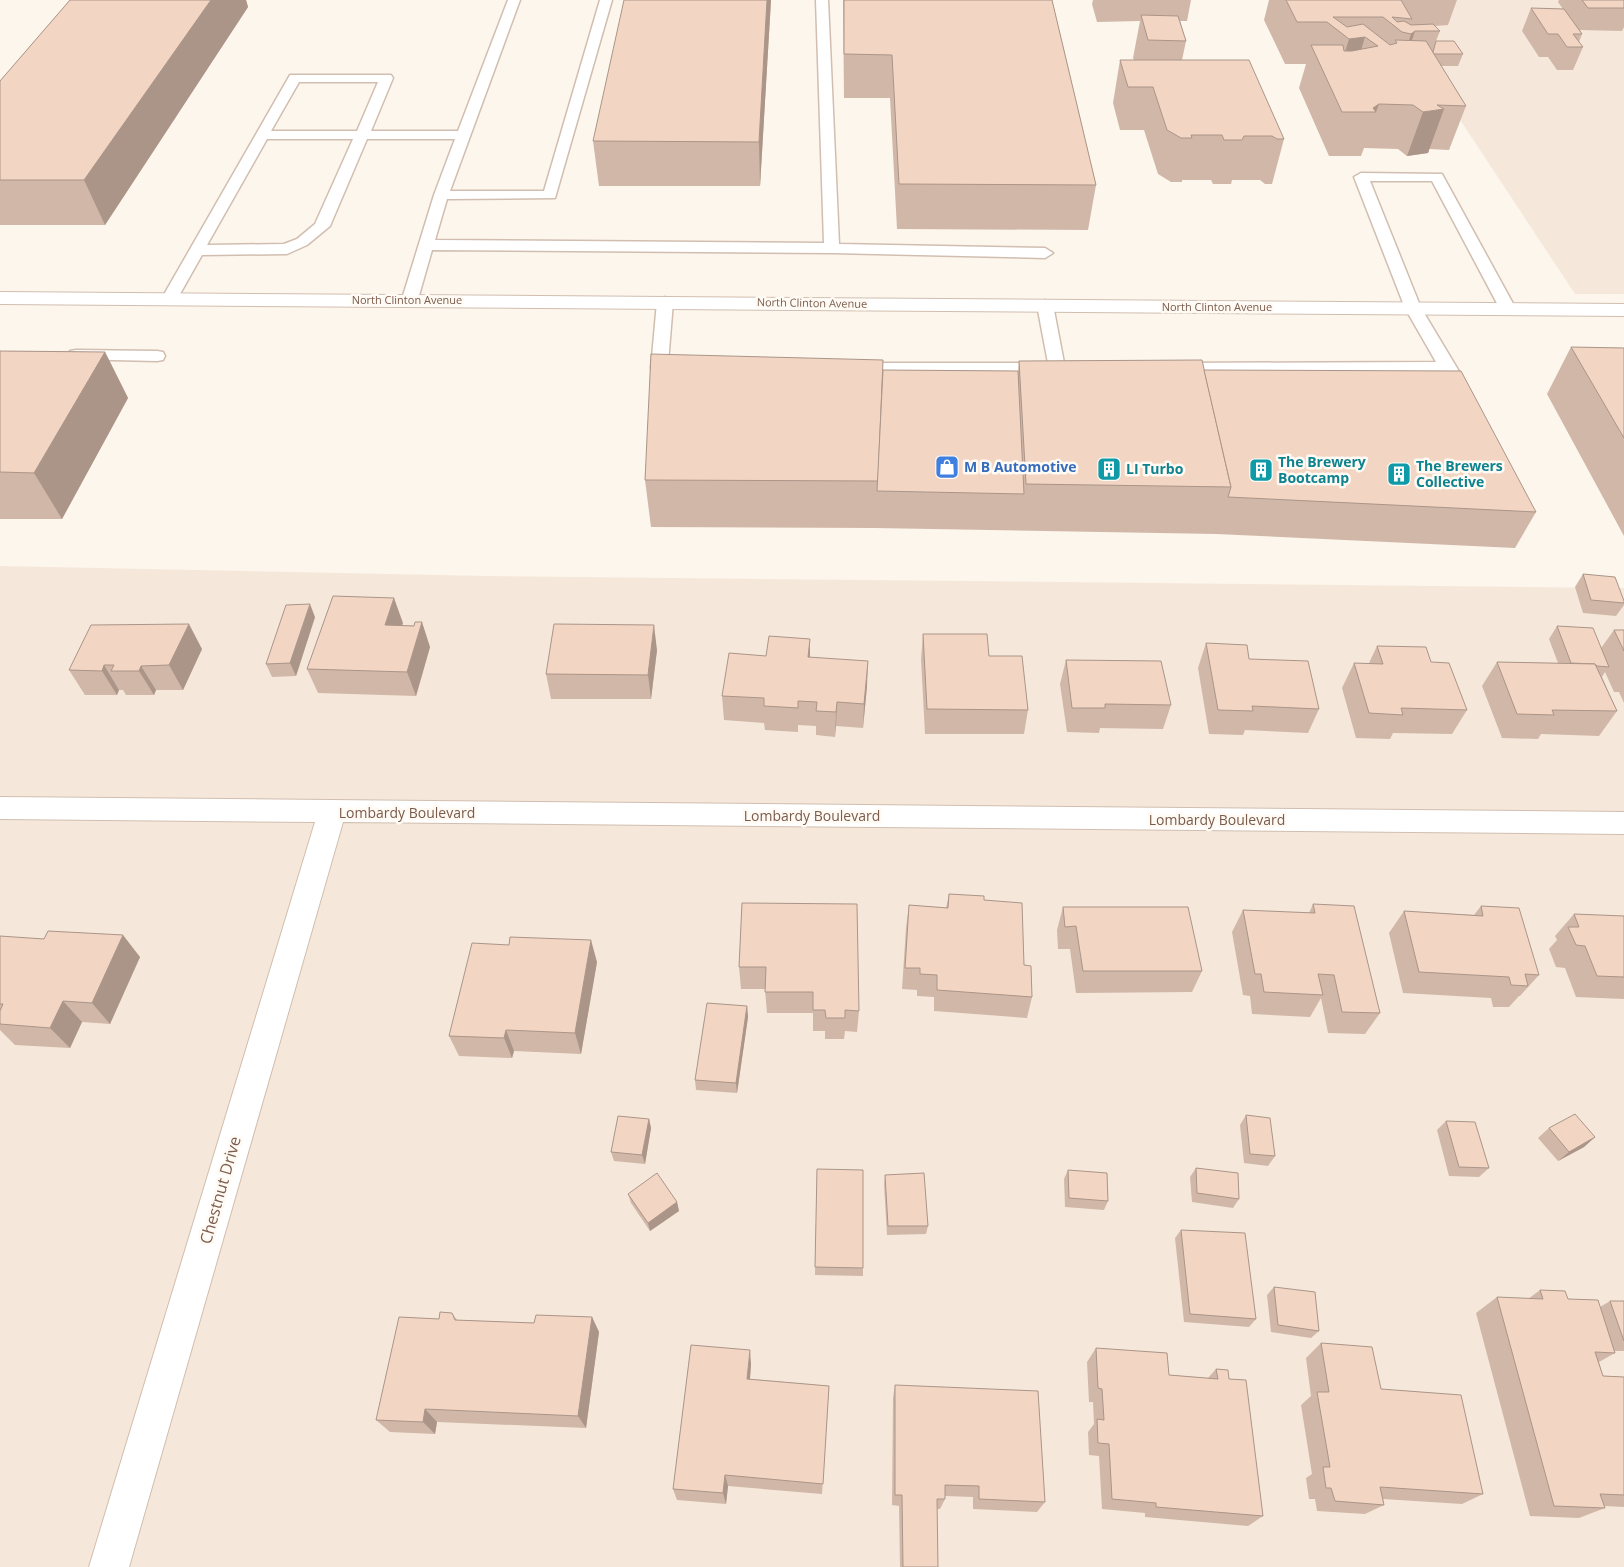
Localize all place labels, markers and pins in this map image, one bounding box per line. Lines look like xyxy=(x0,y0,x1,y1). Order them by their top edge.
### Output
place label: The Brewery Bootcamp xyxy=(1278,452,1366,487)
shop icon: M B Automotive xyxy=(934,454,960,480)
building icon: LI Turbo xyxy=(1096,456,1122,482)
place label: The Brewers Collective xyxy=(1416,456,1503,491)
place label: M B Automotive xyxy=(964,457,1077,476)
building icon: The Brewery Bootcamp xyxy=(1248,457,1274,483)
place label: LI Turbo xyxy=(1126,459,1184,478)
building icon: The Brewers Collective xyxy=(1386,461,1412,487)

